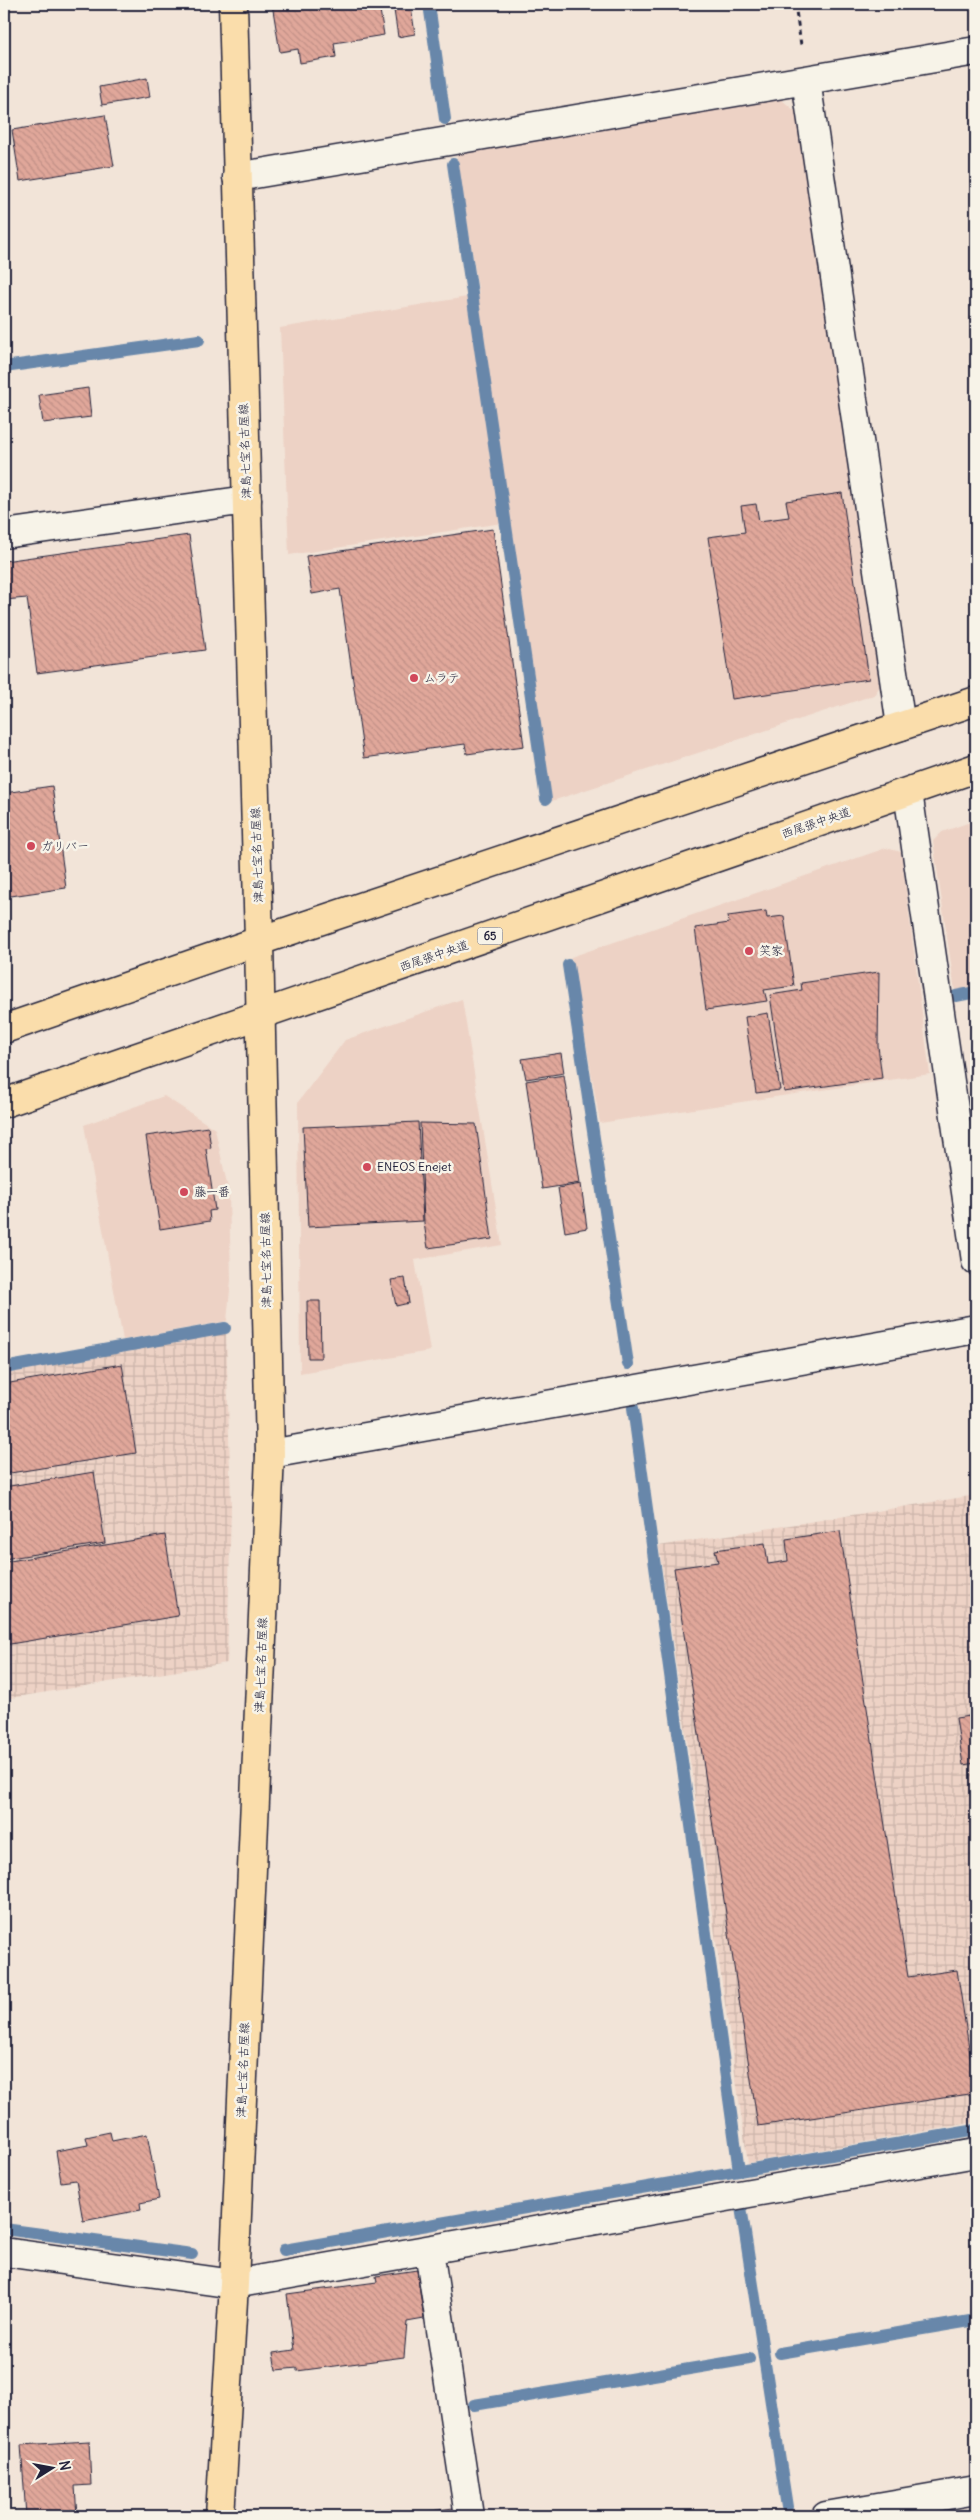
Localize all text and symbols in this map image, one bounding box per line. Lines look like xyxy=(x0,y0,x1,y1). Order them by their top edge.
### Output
street label: 津島七宝名古屋線 xyxy=(235,403,254,499)
place label: ムラテ xyxy=(424,670,460,685)
marker: ムラテ xyxy=(408,672,420,684)
street label: 西尾張中央道 xyxy=(779,804,852,841)
street label: 津島七宝名古屋線 xyxy=(247,807,266,903)
place label: ガリバー xyxy=(41,838,89,853)
marker: ガリバー xyxy=(25,840,37,852)
road number: 65 xyxy=(478,928,502,944)
street label: 西尾張中央道 xyxy=(397,937,470,974)
place label: 笑家 xyxy=(759,943,783,958)
marker: 笑家 xyxy=(743,945,755,957)
place label: ENEOS Enejet xyxy=(377,1159,452,1174)
marker: ENEOS Enejet xyxy=(361,1161,373,1173)
place label: 藤一番 xyxy=(194,1184,230,1199)
marker: 藤一番 xyxy=(178,1186,190,1198)
street label: 津島七宝名古屋線 xyxy=(257,1212,274,1308)
street label: 津島七宝名古屋線 xyxy=(251,1617,270,1713)
street label: 津島七宝名古屋線 xyxy=(233,2022,252,2118)
north arrow xyxy=(28,2442,78,2492)
text: N xyxy=(55,2459,75,2472)

